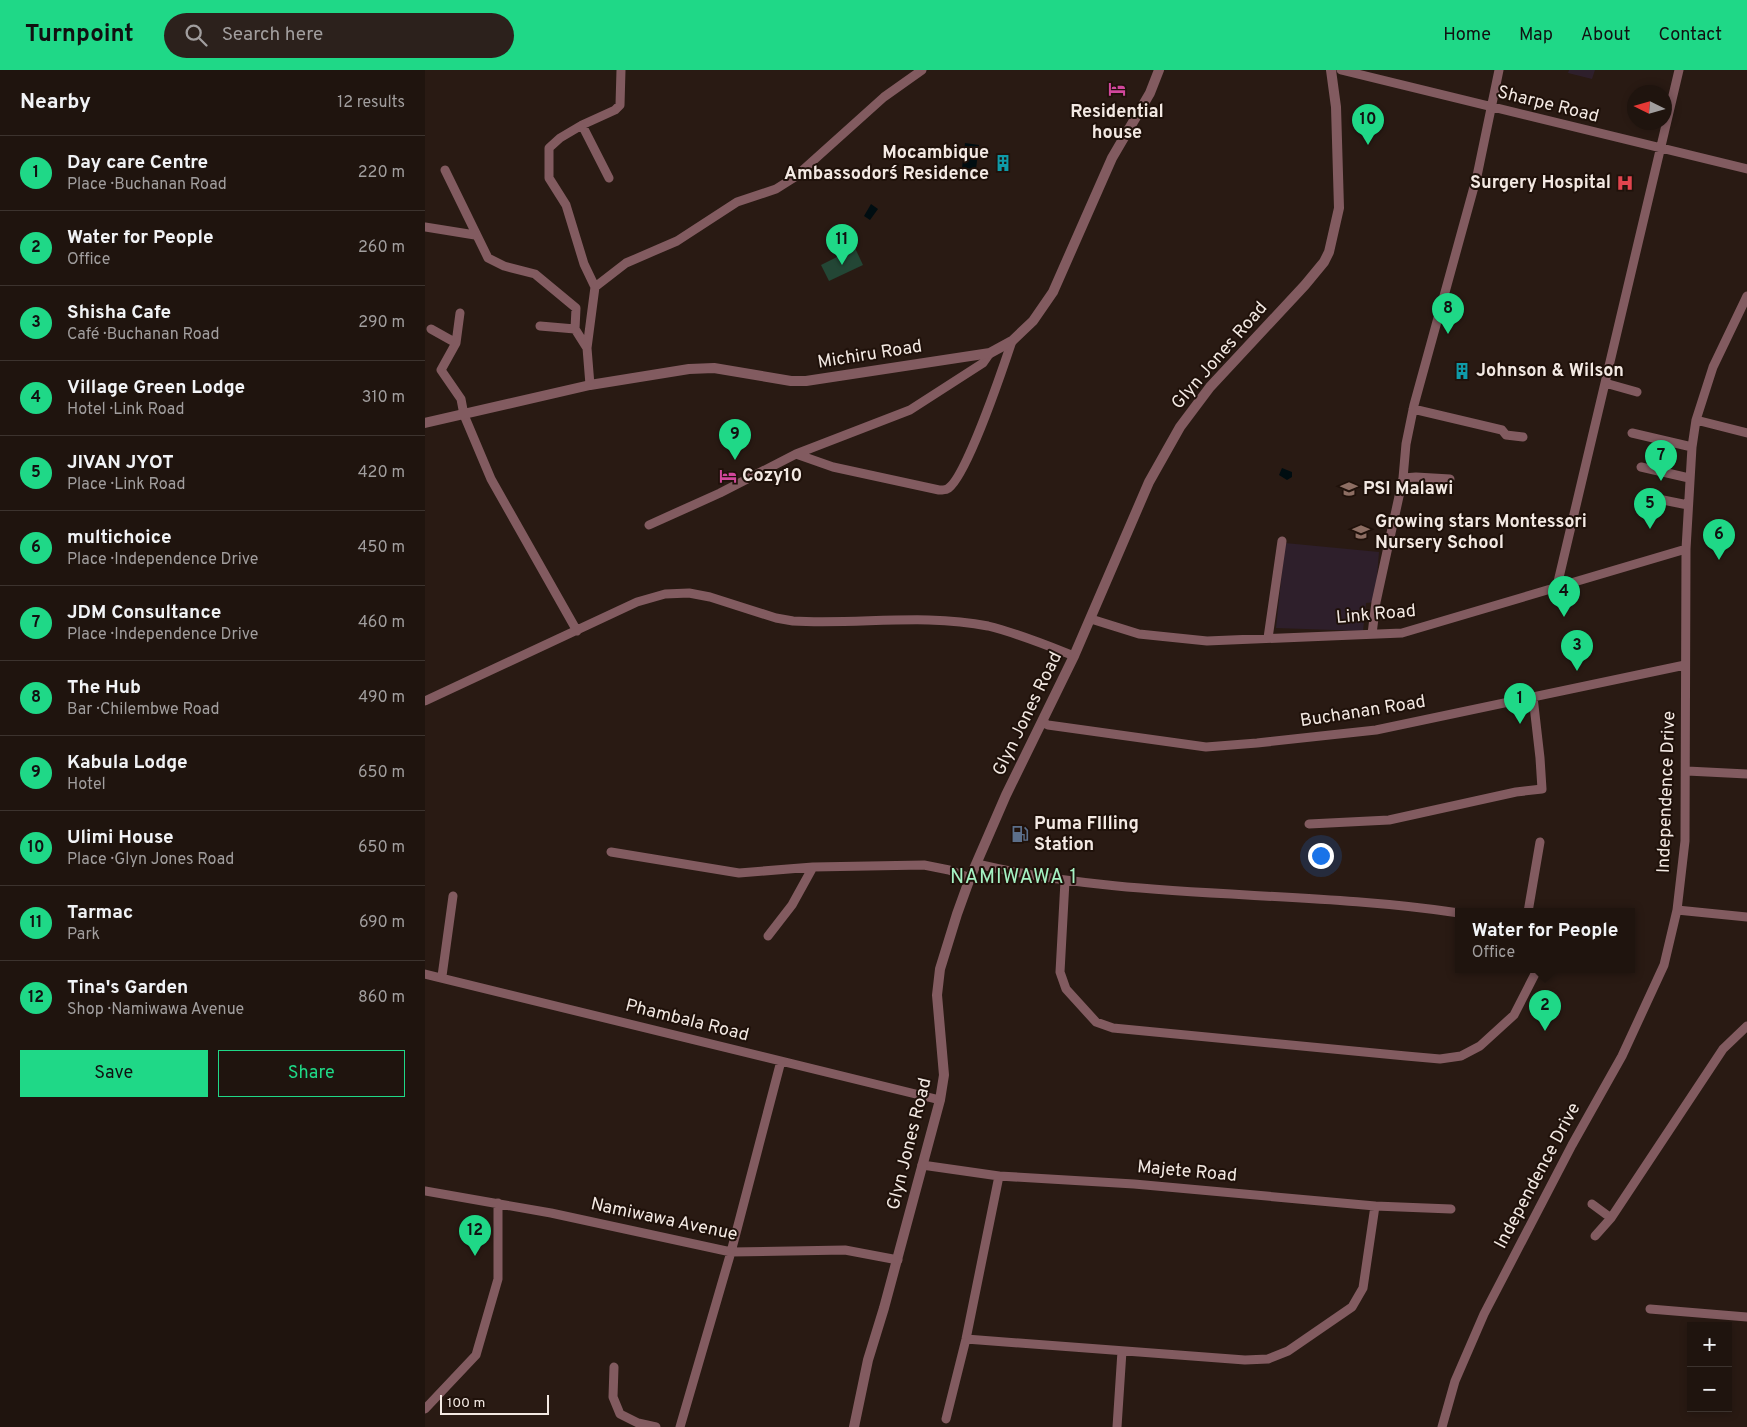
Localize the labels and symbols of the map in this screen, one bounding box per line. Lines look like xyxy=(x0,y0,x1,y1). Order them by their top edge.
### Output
hotel icon: Residential house xyxy=(1107,79,1127,99)
street label: Sharpe Road xyxy=(1495,81,1601,129)
north arrow xyxy=(1627,85,1672,130)
place label: Residential house xyxy=(1070,101,1164,145)
pin: 10 xyxy=(1352,104,1384,145)
place label: Mocambique Ambassodorś Residence xyxy=(784,142,989,186)
building icon: Mocambique Ambassodorś Residence xyxy=(993,153,1013,173)
place label: Surgery Hospital xyxy=(1470,172,1611,195)
hospital icon: Surgery Hospital xyxy=(1615,173,1635,193)
pin: 11 xyxy=(826,224,858,265)
pin: 8 xyxy=(1432,293,1464,334)
street label: Glyn Jones Road xyxy=(1167,297,1273,415)
street label: Michiru Road xyxy=(816,335,924,375)
place label: Johnson & Wilson xyxy=(1476,360,1624,383)
building icon: Johnson & Wilson xyxy=(1452,361,1472,381)
pin: 9 xyxy=(719,419,751,460)
pin: 7 xyxy=(1645,440,1677,481)
place label: Cozy10 xyxy=(742,465,802,488)
hotel icon: Cozy10 xyxy=(718,466,738,486)
place label: PSI Malawi xyxy=(1363,478,1453,501)
school or university icon: PSI Malawi xyxy=(1339,479,1359,499)
pin: 5 xyxy=(1634,488,1666,529)
place label: Growing stars Montessori Nursery School xyxy=(1375,511,1587,555)
pin: 6 xyxy=(1703,519,1735,560)
school or university icon: Growing stars Montessori Nursery School xyxy=(1351,522,1371,542)
pin: 4 xyxy=(1548,576,1580,617)
street label: Link Road xyxy=(1335,600,1417,630)
pin: 3 xyxy=(1561,630,1593,671)
street label: Glyn Jones Road xyxy=(988,648,1068,780)
pin: 1 xyxy=(1504,683,1536,724)
street label: Buchanan Road xyxy=(1299,691,1427,733)
street label: Independence Drive xyxy=(1653,711,1681,873)
place label: Puma FIlling Station xyxy=(1034,813,1139,857)
fuel station icon: Puma FIlling Station xyxy=(1010,824,1030,844)
your location xyxy=(1308,843,1334,869)
district label: NAMIWAWA 1 xyxy=(950,865,1078,891)
pin: 2 xyxy=(1529,990,1561,1031)
street label: Phambala Road xyxy=(623,995,751,1047)
street label: Glyn Jones Road xyxy=(882,1076,938,1212)
street label: Independence Drive xyxy=(1490,1099,1586,1253)
street label: Majete Road xyxy=(1136,1156,1238,1188)
street label: Namiwawa Avenue xyxy=(588,1193,740,1247)
pin: 12 xyxy=(459,1215,491,1256)
scale bar xyxy=(440,1392,549,1415)

